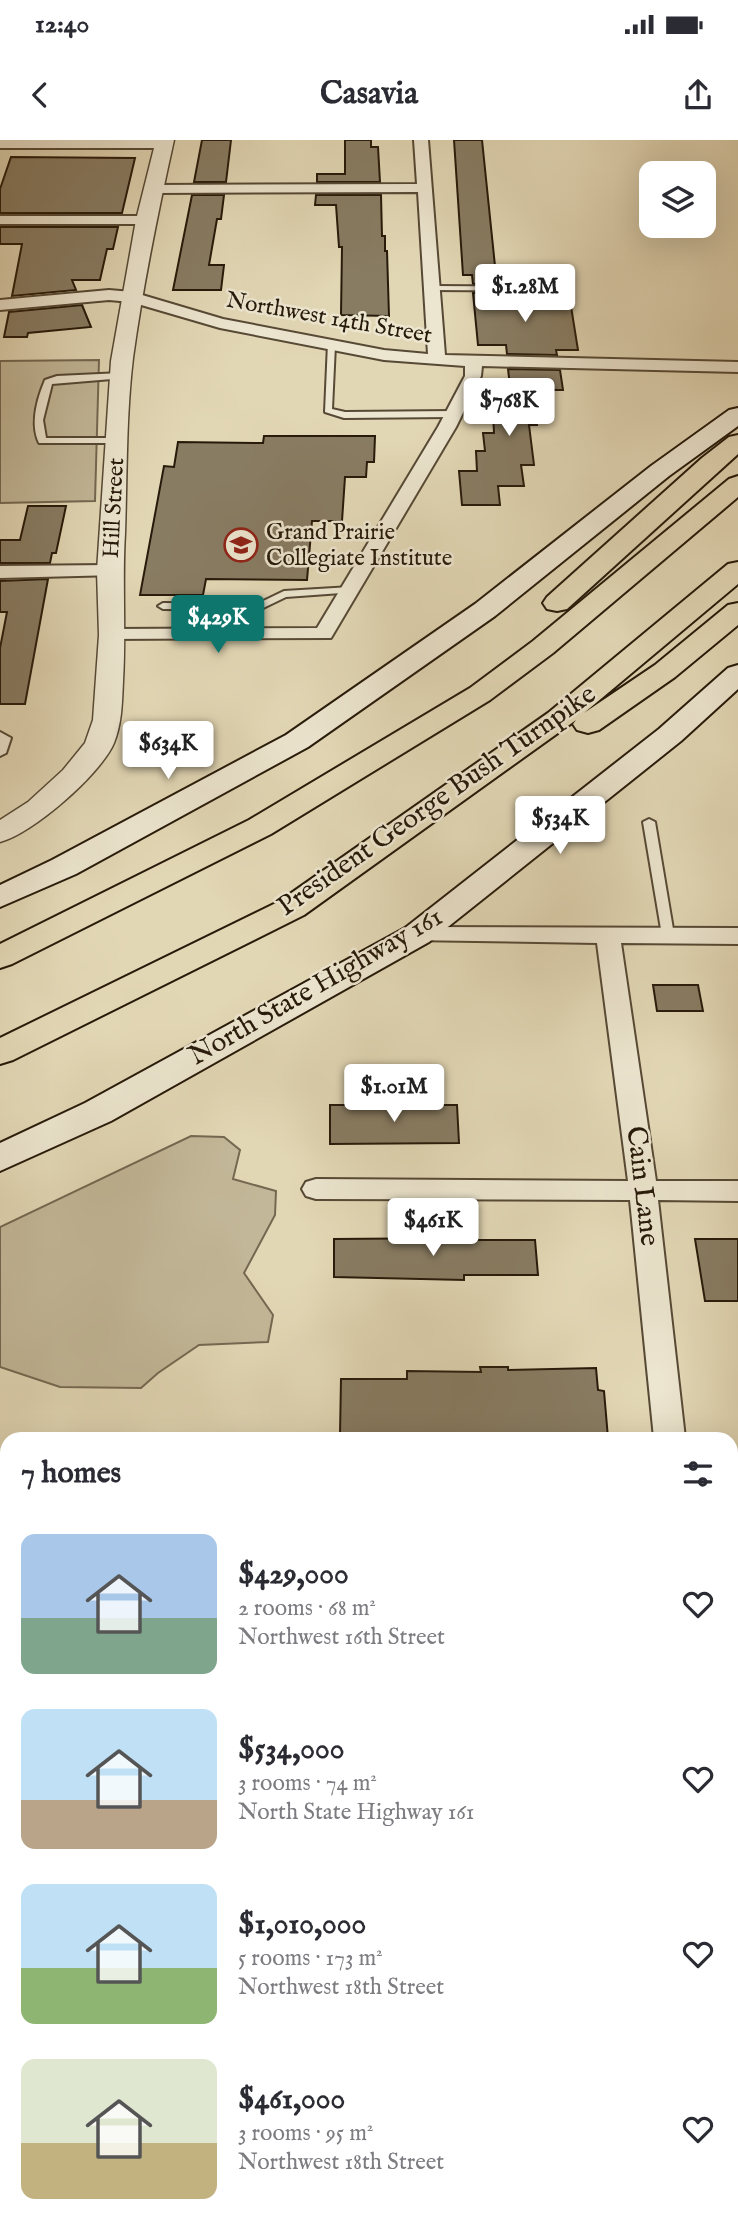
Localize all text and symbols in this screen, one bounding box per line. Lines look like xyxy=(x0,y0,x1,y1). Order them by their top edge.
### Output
text: 12:40 xyxy=(35,8,89,41)
text: Casavia xyxy=(320,74,418,115)
icon: back xyxy=(21,76,59,114)
icon: share xyxy=(679,76,717,114)
map controls xyxy=(639,161,716,238)
button: layers xyxy=(639,161,716,238)
pin: $1.28M xyxy=(468,264,582,324)
text: $1.28M xyxy=(491,272,559,301)
street label: Northwest 14th Street xyxy=(224,286,434,350)
pin: $768K xyxy=(460,378,558,438)
text: $768K xyxy=(480,386,538,415)
street label: Hill Street xyxy=(97,457,131,559)
place label: Grand Prairie Collegiate Institute xyxy=(266,518,452,573)
school or university icon: Grand Prairie Collegiate Institute xyxy=(222,526,260,564)
pin: $429K xyxy=(169,596,267,655)
text: $429K xyxy=(187,603,249,632)
street label: President George Bush Turnpike xyxy=(271,677,603,925)
pin: $634K xyxy=(119,722,217,781)
text: $634K xyxy=(139,729,197,758)
pin: $534K xyxy=(511,796,609,856)
text: $534K xyxy=(531,804,589,833)
street label: North State Highway 161 xyxy=(183,900,449,1074)
pin: $1.01M xyxy=(337,1065,451,1124)
text: $1.01M xyxy=(360,1072,428,1101)
street label: Cain Lane xyxy=(617,1124,667,1248)
pin: $461K xyxy=(384,1198,482,1258)
text: $461K xyxy=(404,1206,462,1235)
text: 7 homes xyxy=(21,1455,121,1493)
icon: filters xyxy=(679,1455,717,1493)
text: $429,000 xyxy=(238,1556,349,1594)
icon: home xyxy=(77,1562,161,1646)
icon: heart xyxy=(679,1585,717,1623)
text: 2 rooms · 68 m² xyxy=(238,1594,376,1623)
text: Northwest 16th Street xyxy=(238,1623,445,1652)
text: $534,000 xyxy=(238,1731,344,1769)
icon: home xyxy=(77,1737,161,1821)
icon: heart xyxy=(679,1760,717,1798)
text: 3 rooms · 74 m² xyxy=(238,1769,377,1798)
text: North State Highway 161 xyxy=(238,1798,474,1827)
text: $1,010,000 xyxy=(238,1906,366,1944)
icon: home xyxy=(77,1912,161,1996)
icon: heart xyxy=(679,1935,717,1973)
text: 5 rooms · 173 m² xyxy=(238,1944,383,1973)
text: Northwest 18th Street xyxy=(238,1973,444,2002)
text: $461,000 xyxy=(238,2081,345,2119)
icon: home xyxy=(77,2087,161,2171)
icon: heart xyxy=(679,2110,717,2148)
text: 3 rooms · 95 m² xyxy=(238,2119,373,2148)
text: Northwest 18th Street xyxy=(238,2148,444,2177)

